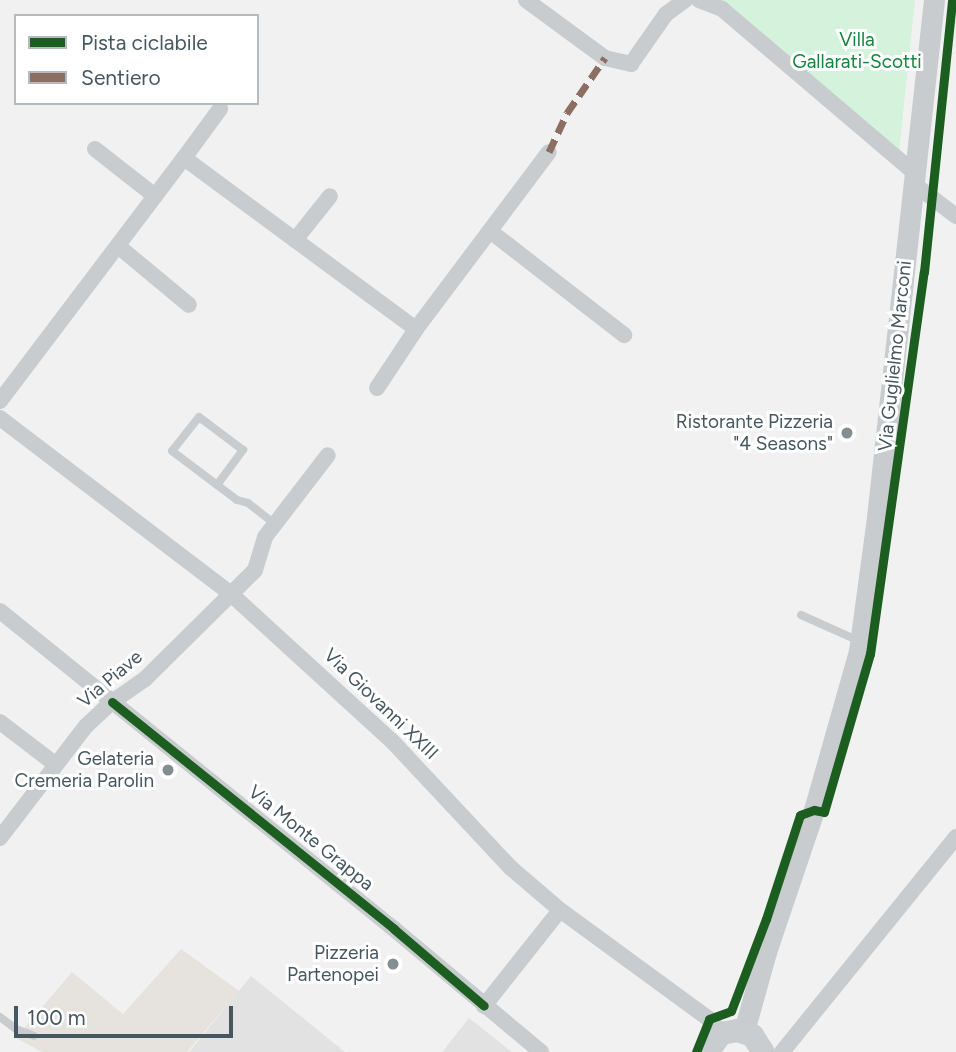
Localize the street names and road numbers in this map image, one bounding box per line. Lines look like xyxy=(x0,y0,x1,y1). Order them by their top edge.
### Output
street label: Via Guglielmo Marconi xyxy=(874,259,916,453)
street label: Via Giovanni XXIII xyxy=(319,644,443,764)
street label: Via Piave xyxy=(73,646,147,712)
street label: Via Monte Grappa xyxy=(244,781,378,895)

